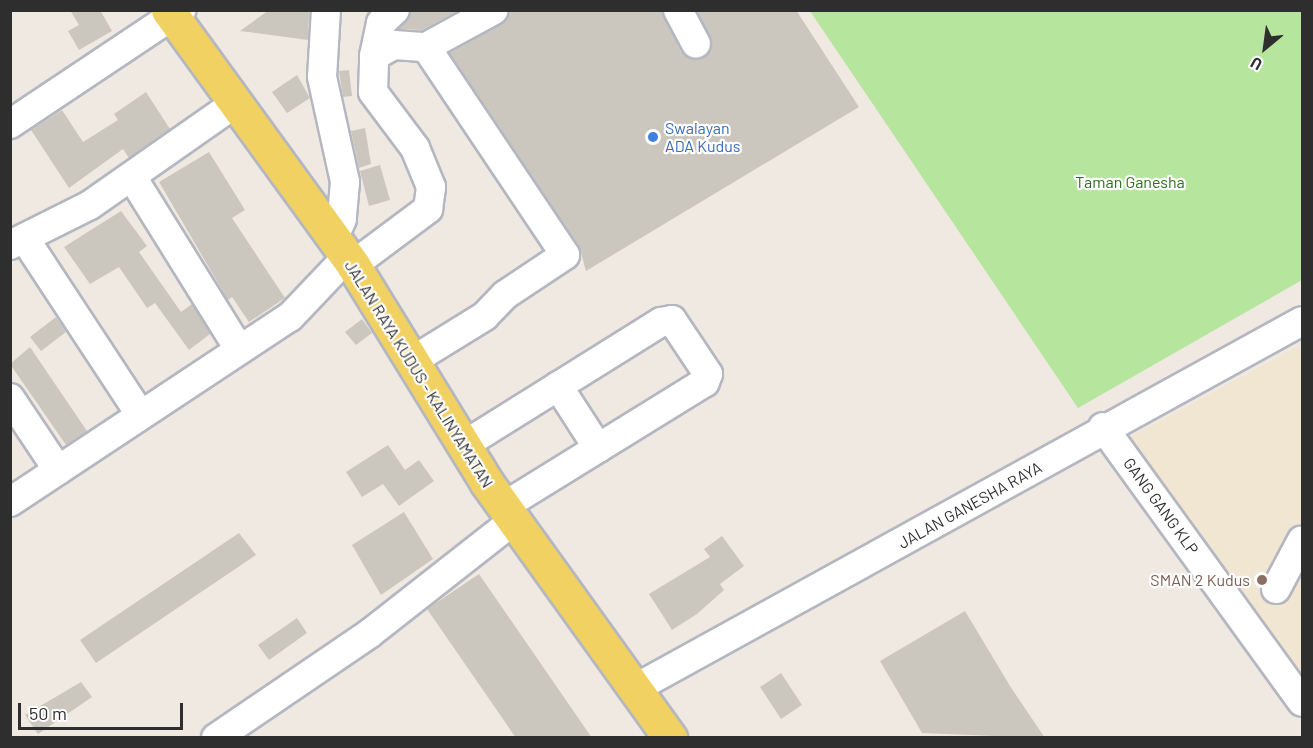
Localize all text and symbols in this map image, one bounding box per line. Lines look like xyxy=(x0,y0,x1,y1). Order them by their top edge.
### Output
north arrow xyxy=(1235,18,1295,78)
text: U xyxy=(1247,53,1265,75)
place label: Swalayan ADA Kudus xyxy=(665,118,741,156)
marker: Swalayan ADA Kudus xyxy=(646,130,660,144)
park label: Taman Ganesha xyxy=(1075,172,1185,192)
street label: JALAN RAYA KUDUS - KALINYAMATAN xyxy=(341,257,497,491)
street label: GANG GANG KLP xyxy=(1119,454,1203,558)
street label: JALAN GANESHA RAYA xyxy=(895,457,1045,553)
place label: SMAN 2 Kudus xyxy=(1150,570,1250,590)
marker: SMAN 2 Kudus xyxy=(1255,573,1269,587)
scale bar xyxy=(21,691,186,729)
text: 50 m xyxy=(29,702,67,724)

